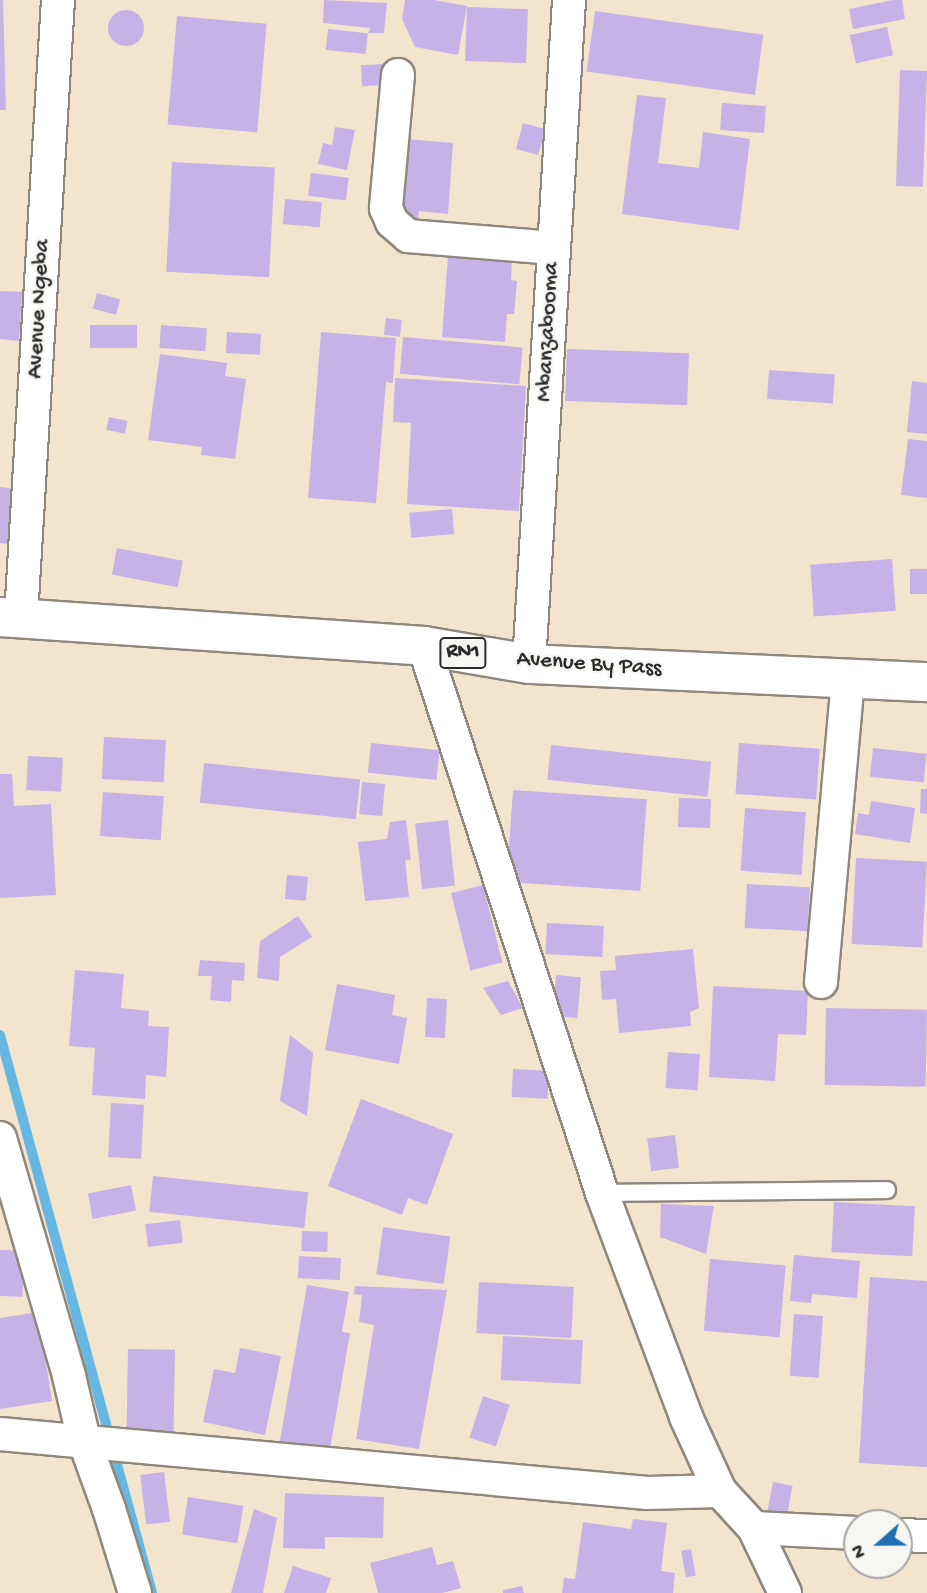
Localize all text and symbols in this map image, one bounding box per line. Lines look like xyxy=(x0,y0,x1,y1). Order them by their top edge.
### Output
street label: Avenue Ngeba xyxy=(23,239,57,379)
street label: Mbanzabooma xyxy=(532,261,566,403)
road number: RN1 xyxy=(438,636,488,670)
street label: Avenue By Pass xyxy=(515,646,663,684)
north arrow xyxy=(843,1509,913,1579)
text: N xyxy=(847,1541,873,1561)

